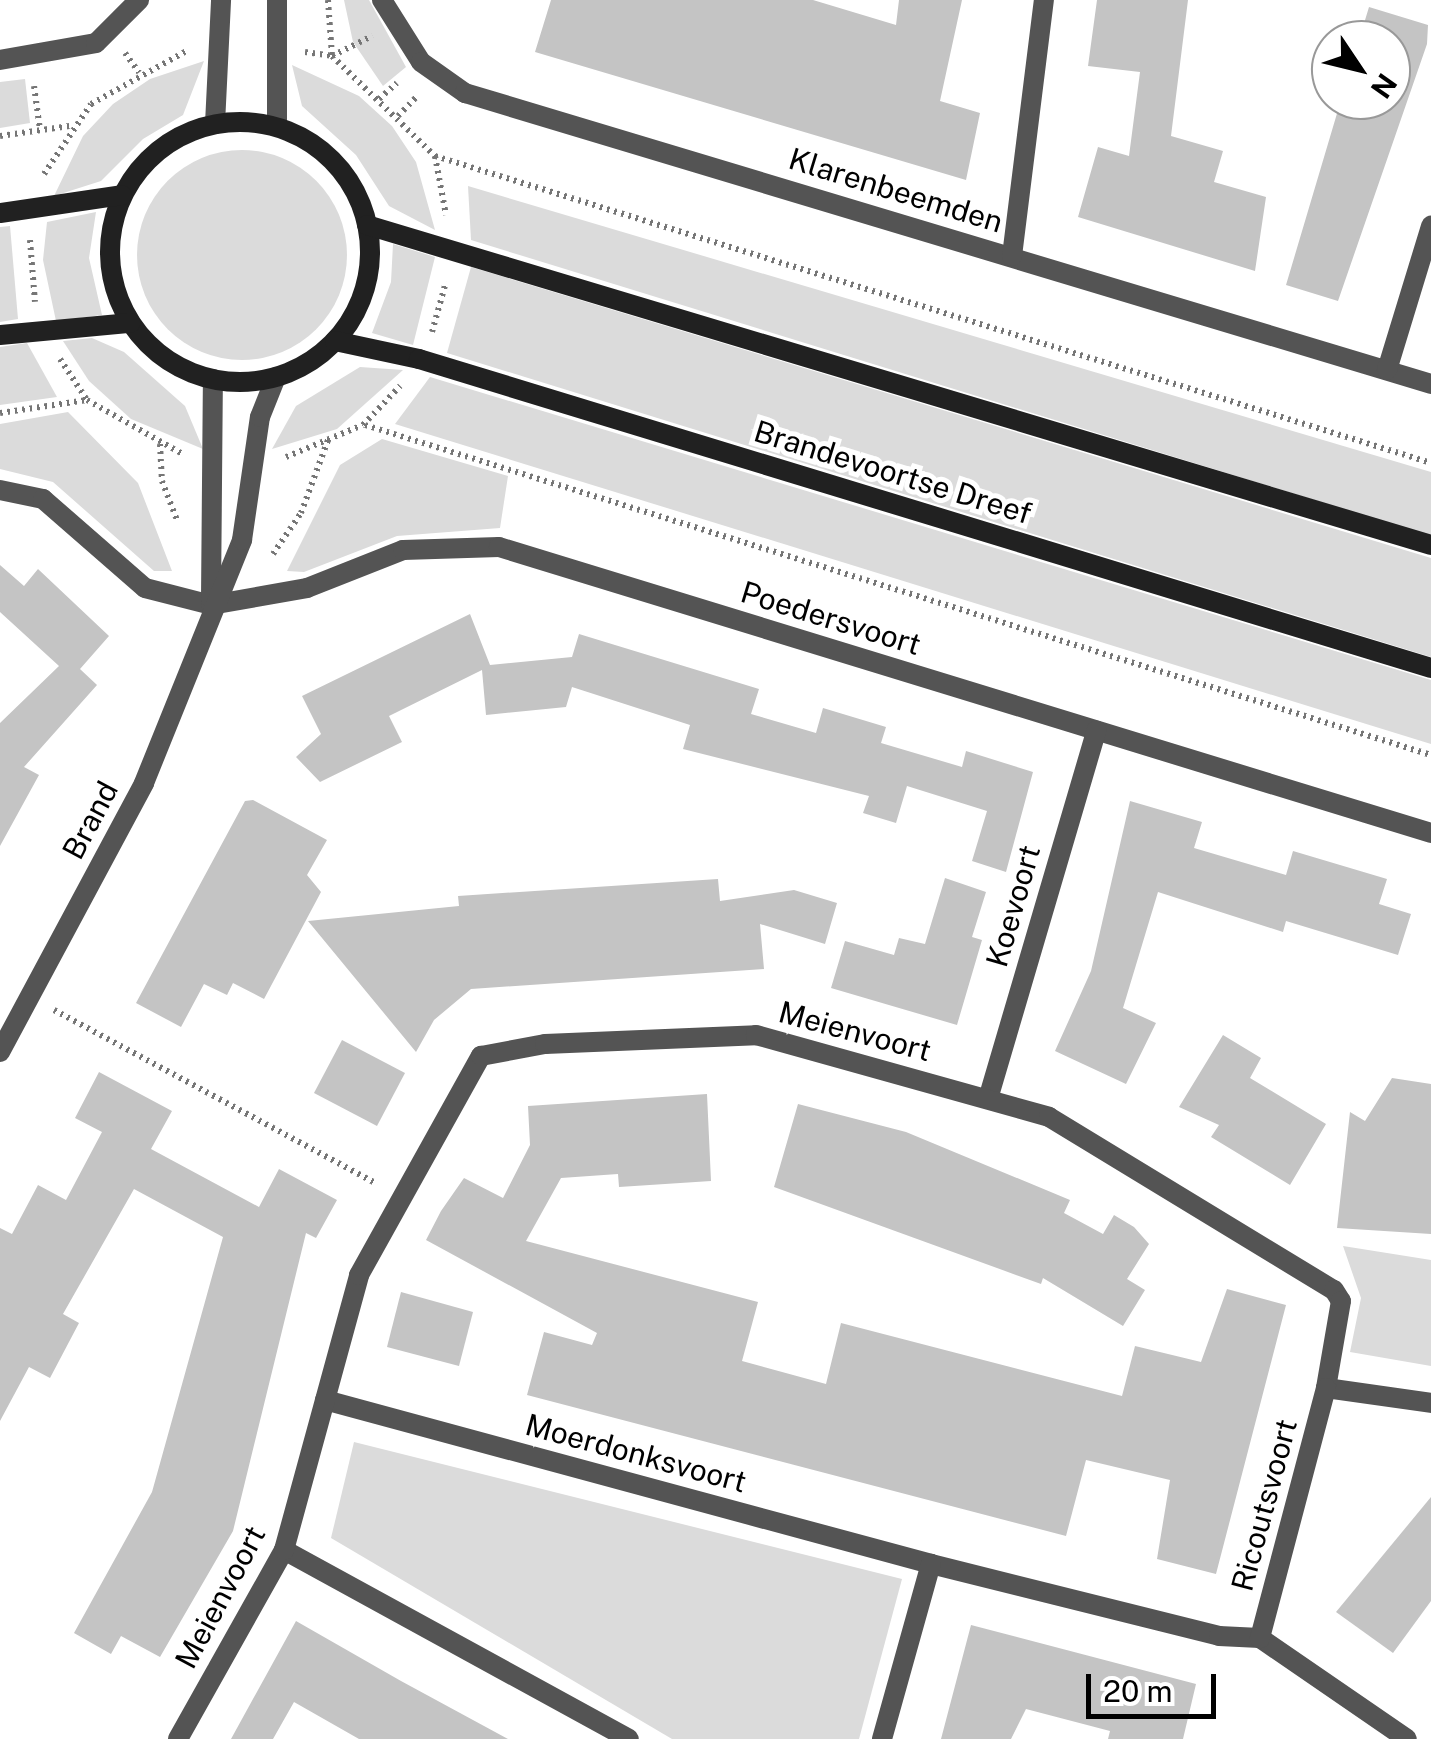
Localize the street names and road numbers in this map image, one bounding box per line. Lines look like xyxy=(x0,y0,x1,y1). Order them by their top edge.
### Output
street label: Klarenbeemden xyxy=(785,140,1007,240)
street label: Brandevoortse Dreef xyxy=(750,413,1036,531)
street label: Poedersvoort xyxy=(737,574,925,662)
street label: Brand xyxy=(55,775,125,865)
street label: Koevoort xyxy=(978,841,1048,971)
street label: Meienvoort xyxy=(775,993,935,1069)
street label: Moerdonksvoort xyxy=(522,1406,750,1500)
street label: Ricoutsvoort xyxy=(1224,1415,1304,1595)
street label: Meienvoort xyxy=(167,1520,273,1674)

